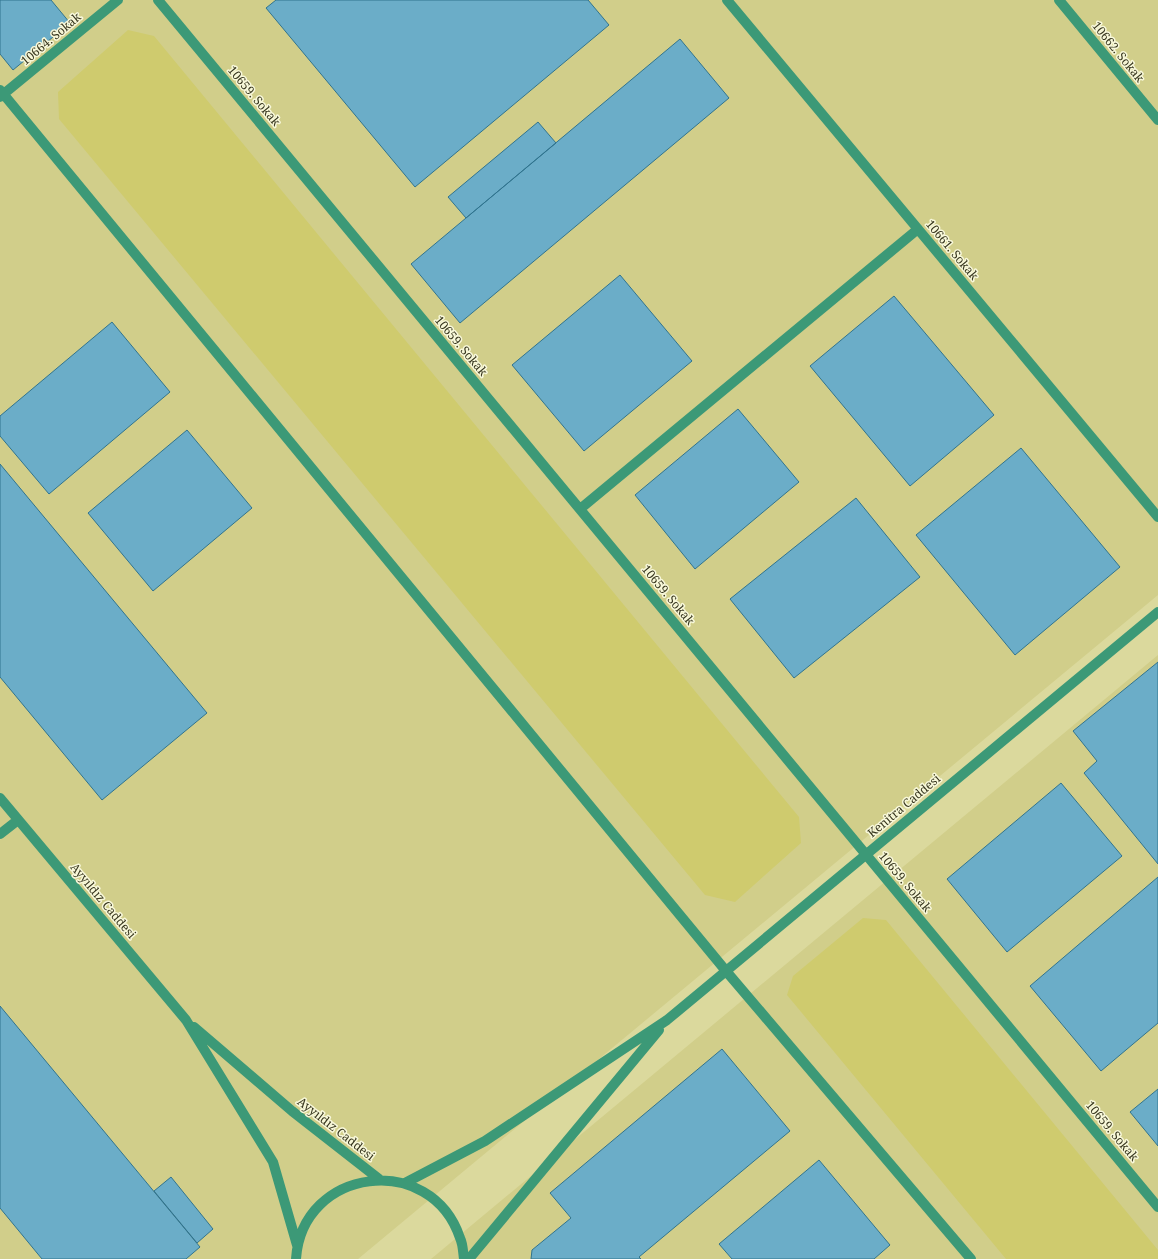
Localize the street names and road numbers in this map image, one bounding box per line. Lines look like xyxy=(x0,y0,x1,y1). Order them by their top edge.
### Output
street label: 10664. Sokak xyxy=(17,8,85,69)
street label: 10662. Sokak xyxy=(1089,18,1149,87)
street label: 10659. Sokak xyxy=(224,62,285,130)
street label: 10661. Sokak xyxy=(922,216,983,284)
street label: 10659. Sokak xyxy=(431,312,492,380)
street label: 10659. Sokak xyxy=(638,561,699,629)
street label: Kenitra Caddesi xyxy=(864,770,944,841)
street label: 10659. Sokak xyxy=(875,848,936,916)
street label: Ayyıldız Caddesi xyxy=(67,859,140,942)
street label: Ayyıldız Caddesi xyxy=(294,1093,379,1164)
street label: 10659. Sokak xyxy=(1082,1097,1143,1165)

